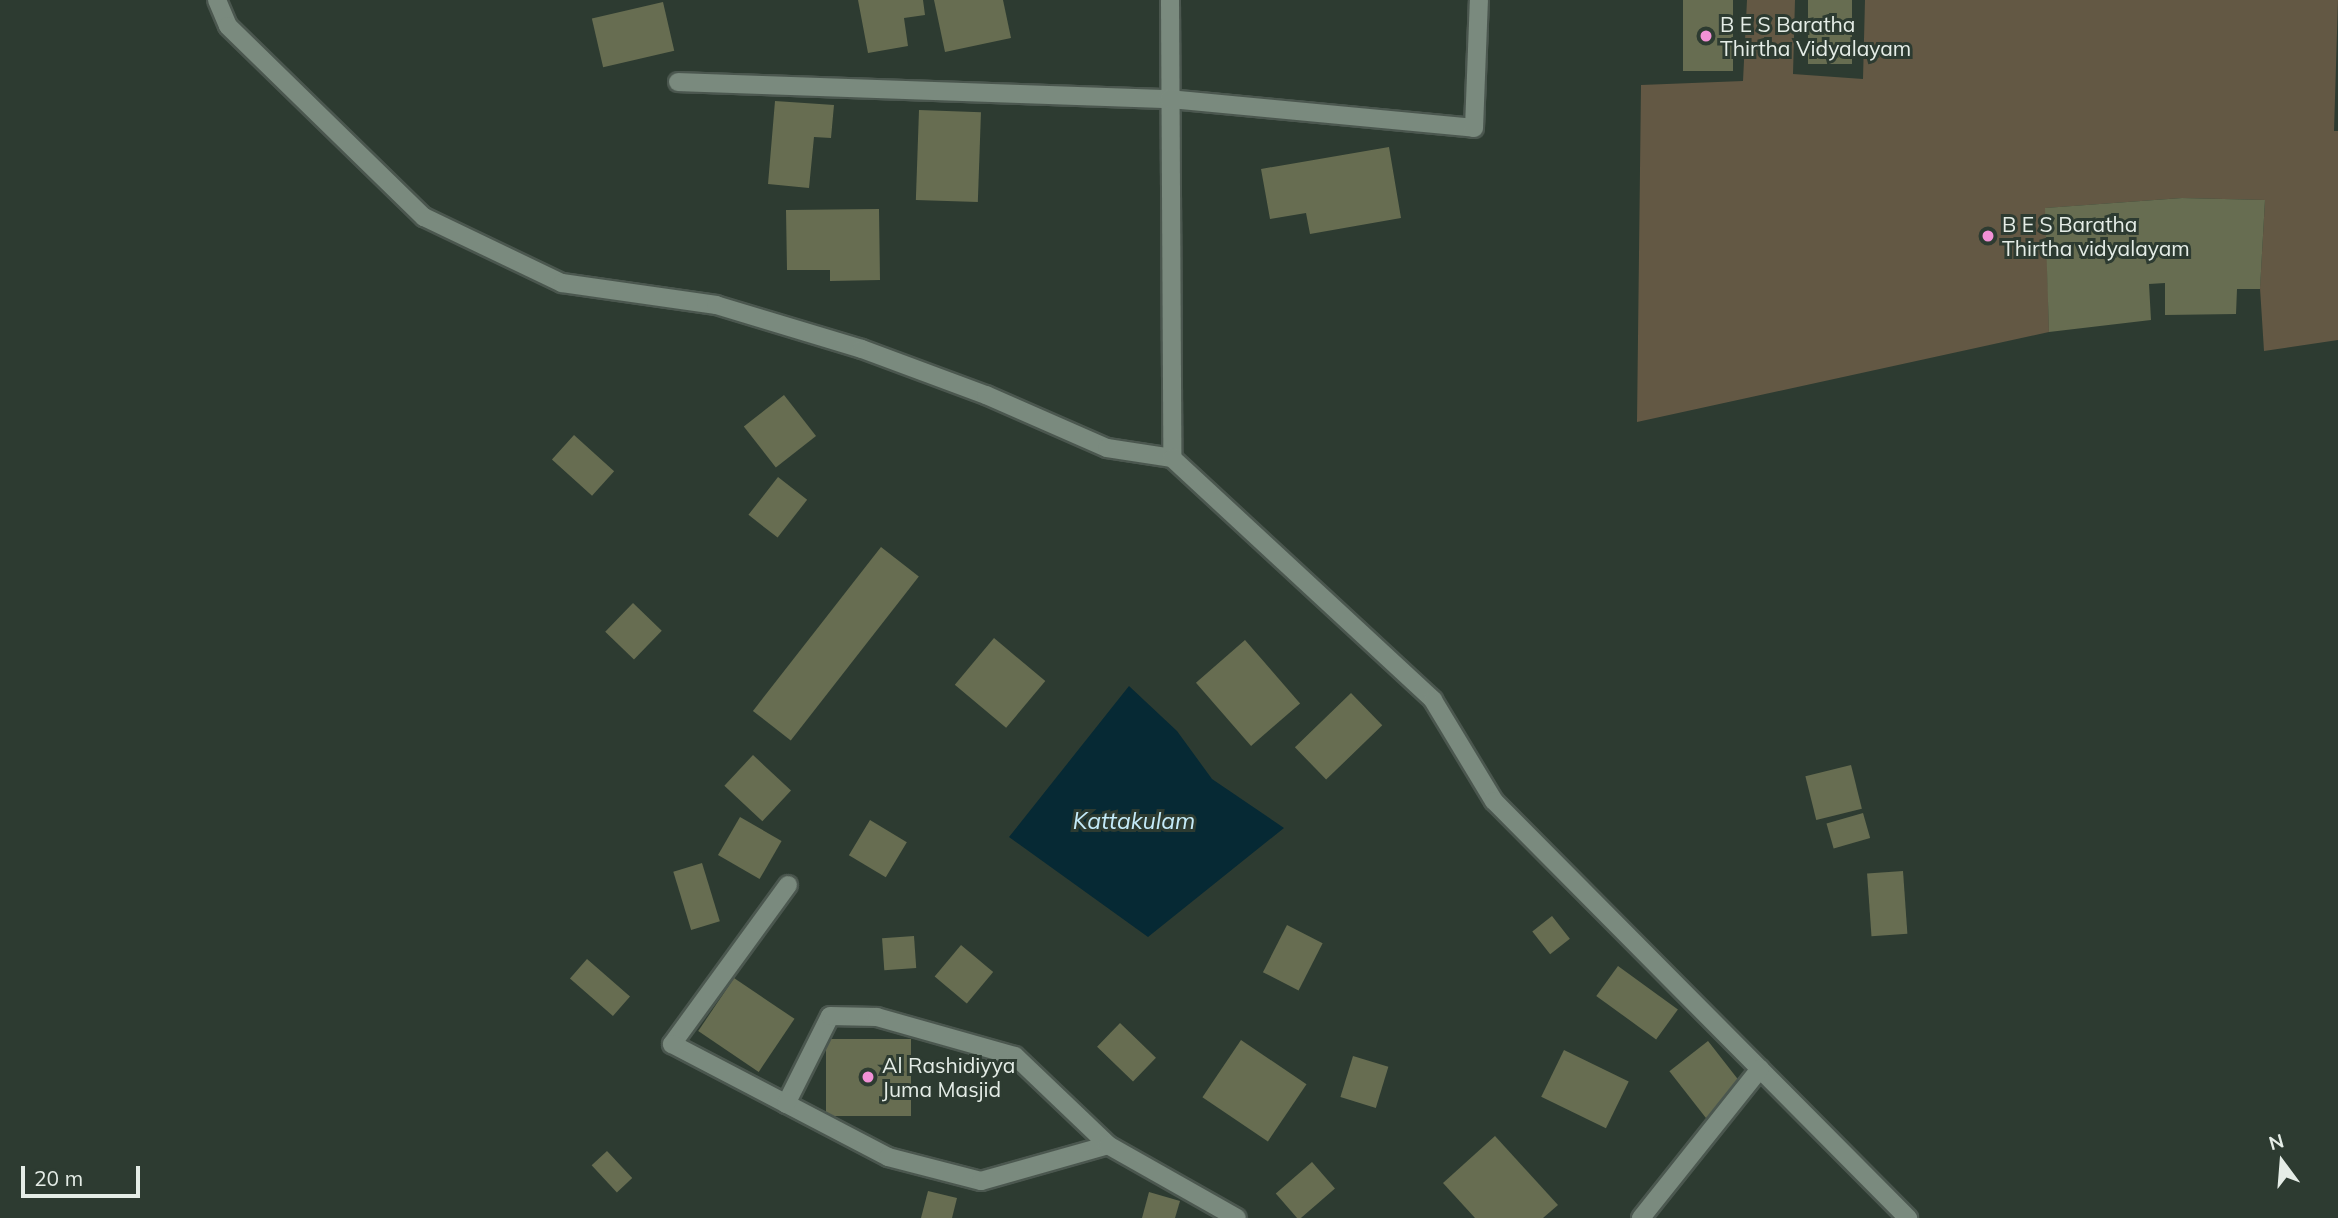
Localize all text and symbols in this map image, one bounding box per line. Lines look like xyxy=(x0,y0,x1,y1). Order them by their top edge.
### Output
place label: B E S Baratha Thirtha Vidyalayam xyxy=(1720,11,1911,61)
marker: B E S Baratha Thirtha Vidyalayam xyxy=(1698,28,1714,44)
place label: B E S Baratha Thirtha vidyalayam xyxy=(2002,211,2190,261)
marker: B E S Baratha Thirtha vidyalayam xyxy=(1980,228,1996,244)
water label: Kattakulam xyxy=(1073,807,1195,835)
place label: Al Rashidiyya Juma Masjid xyxy=(882,1052,1015,1102)
marker: Al Rashidiyya Juma Masjid xyxy=(860,1069,876,1085)
north arrow xyxy=(2247,1127,2317,1197)
text: N xyxy=(2266,1128,2286,1155)
scale bar xyxy=(24,1152,144,1196)
text: 20 m xyxy=(34,1165,83,1191)

